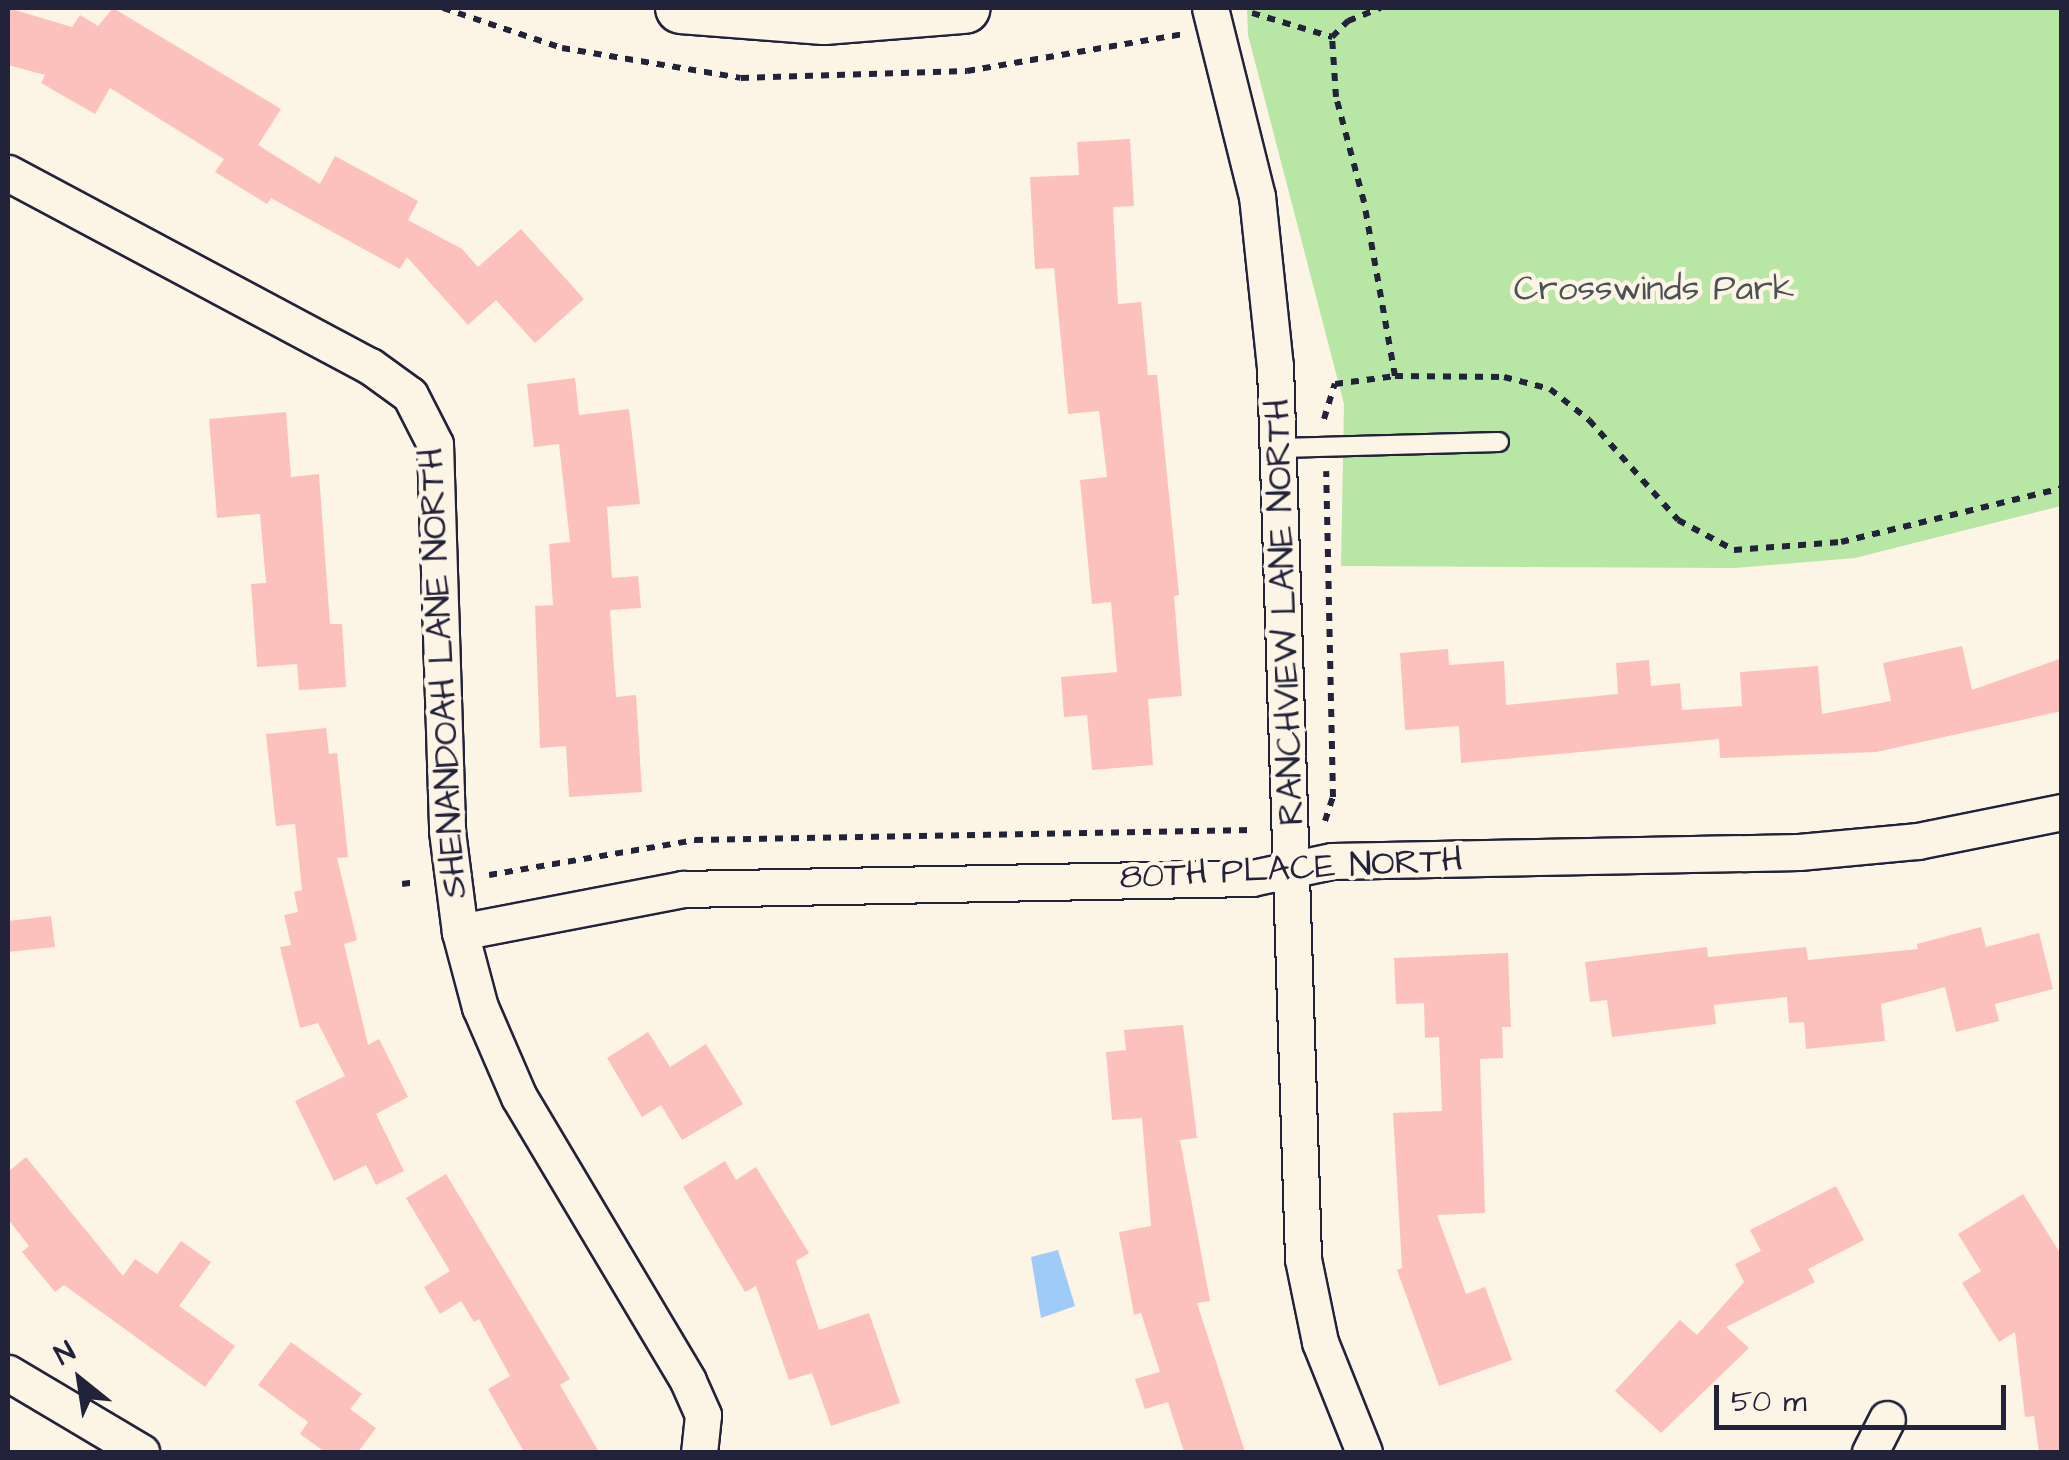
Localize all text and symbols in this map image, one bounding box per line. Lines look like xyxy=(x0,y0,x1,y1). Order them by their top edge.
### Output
park label: Crosswinds Park xyxy=(1514,268,1794,310)
street label: RANCHVIEW LANE NORTH xyxy=(1257,398,1313,826)
street label: SHENANDOAH LANE NORTH xyxy=(410,447,476,899)
street label: 80TH PLACE NORTH xyxy=(1118,839,1464,899)
north arrow xyxy=(30,1330,130,1430)
text: N xyxy=(47,1332,82,1375)
scale bar xyxy=(1719,1365,2012,1427)
text: 50 m xyxy=(1731,1381,1807,1423)

